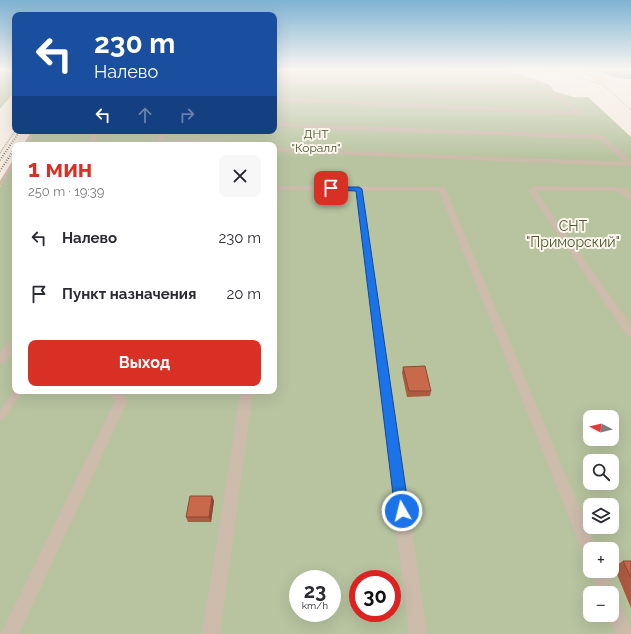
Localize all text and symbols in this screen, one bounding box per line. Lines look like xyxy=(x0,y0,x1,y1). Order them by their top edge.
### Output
text: 230 m xyxy=(94,27,175,60)
icon: left xyxy=(28,28,80,80)
text: Налево xyxy=(94,61,158,82)
icon: left xyxy=(92,104,114,126)
icon: ahead xyxy=(134,104,156,126)
icon: right xyxy=(176,104,198,126)
park label: ДНТ "Коралл" xyxy=(292,127,341,155)
text: 1 мин xyxy=(28,154,92,183)
button: close xyxy=(219,155,261,197)
pin xyxy=(314,171,348,205)
icon: arrive xyxy=(320,177,342,199)
text: 250 m · 19:39 xyxy=(28,184,104,199)
park label: СНТ "Приморский" xyxy=(526,218,620,250)
icon: left xyxy=(28,227,50,249)
text: Налево xyxy=(62,229,117,247)
text: 230 m xyxy=(218,229,261,247)
icon: arrive xyxy=(28,283,50,305)
text: Пункт назначения xyxy=(62,285,196,303)
text: 20 m xyxy=(226,285,261,303)
button: Выход xyxy=(28,340,261,386)
north arrow xyxy=(583,410,619,446)
map controls xyxy=(583,410,619,622)
button: search xyxy=(583,454,619,490)
position arrow xyxy=(381,490,423,532)
button: layers xyxy=(583,498,619,534)
button: + xyxy=(583,542,619,578)
speed limit sign: 30 xyxy=(349,570,401,622)
text: 23 xyxy=(304,579,326,603)
button: − xyxy=(583,586,619,622)
text: km/h xyxy=(302,600,328,611)

